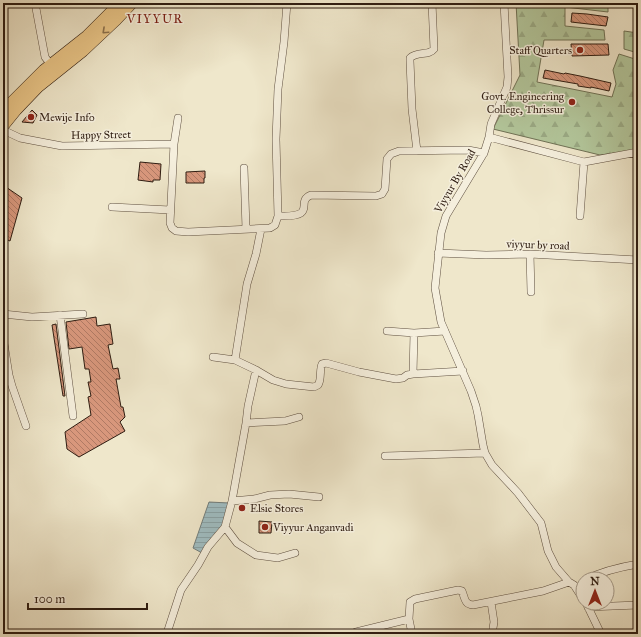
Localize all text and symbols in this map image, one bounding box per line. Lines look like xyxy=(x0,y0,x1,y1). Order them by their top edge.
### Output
district label: VIYYUR xyxy=(126,11,183,27)
one-way arrow xyxy=(102,26,109,33)
place label: Staff Quarters xyxy=(509,44,572,57)
marker: Staff Quarters xyxy=(575,45,585,55)
place label: Govt. Engineering College, Thrissur xyxy=(481,90,565,116)
marker: Govt. Engineering College, Thrissur xyxy=(567,97,577,107)
place label: Mewije Info xyxy=(39,111,95,124)
marker: Mewije Info xyxy=(26,112,36,122)
street label: Happy Street xyxy=(71,128,131,142)
street label: Viyyur By Road xyxy=(431,146,479,216)
street label: viyyur by road xyxy=(505,237,570,253)
place label: Elsie Stores xyxy=(250,502,303,515)
marker: Elsie Stores xyxy=(237,503,247,513)
place label: Viyyur Anganvadi xyxy=(272,521,354,534)
marker: Viyyur Anganvadi xyxy=(260,522,270,532)
north arrow xyxy=(575,571,615,611)
text: N xyxy=(590,575,600,588)
scale bar xyxy=(28,585,147,611)
text: 100 m xyxy=(34,592,65,606)

